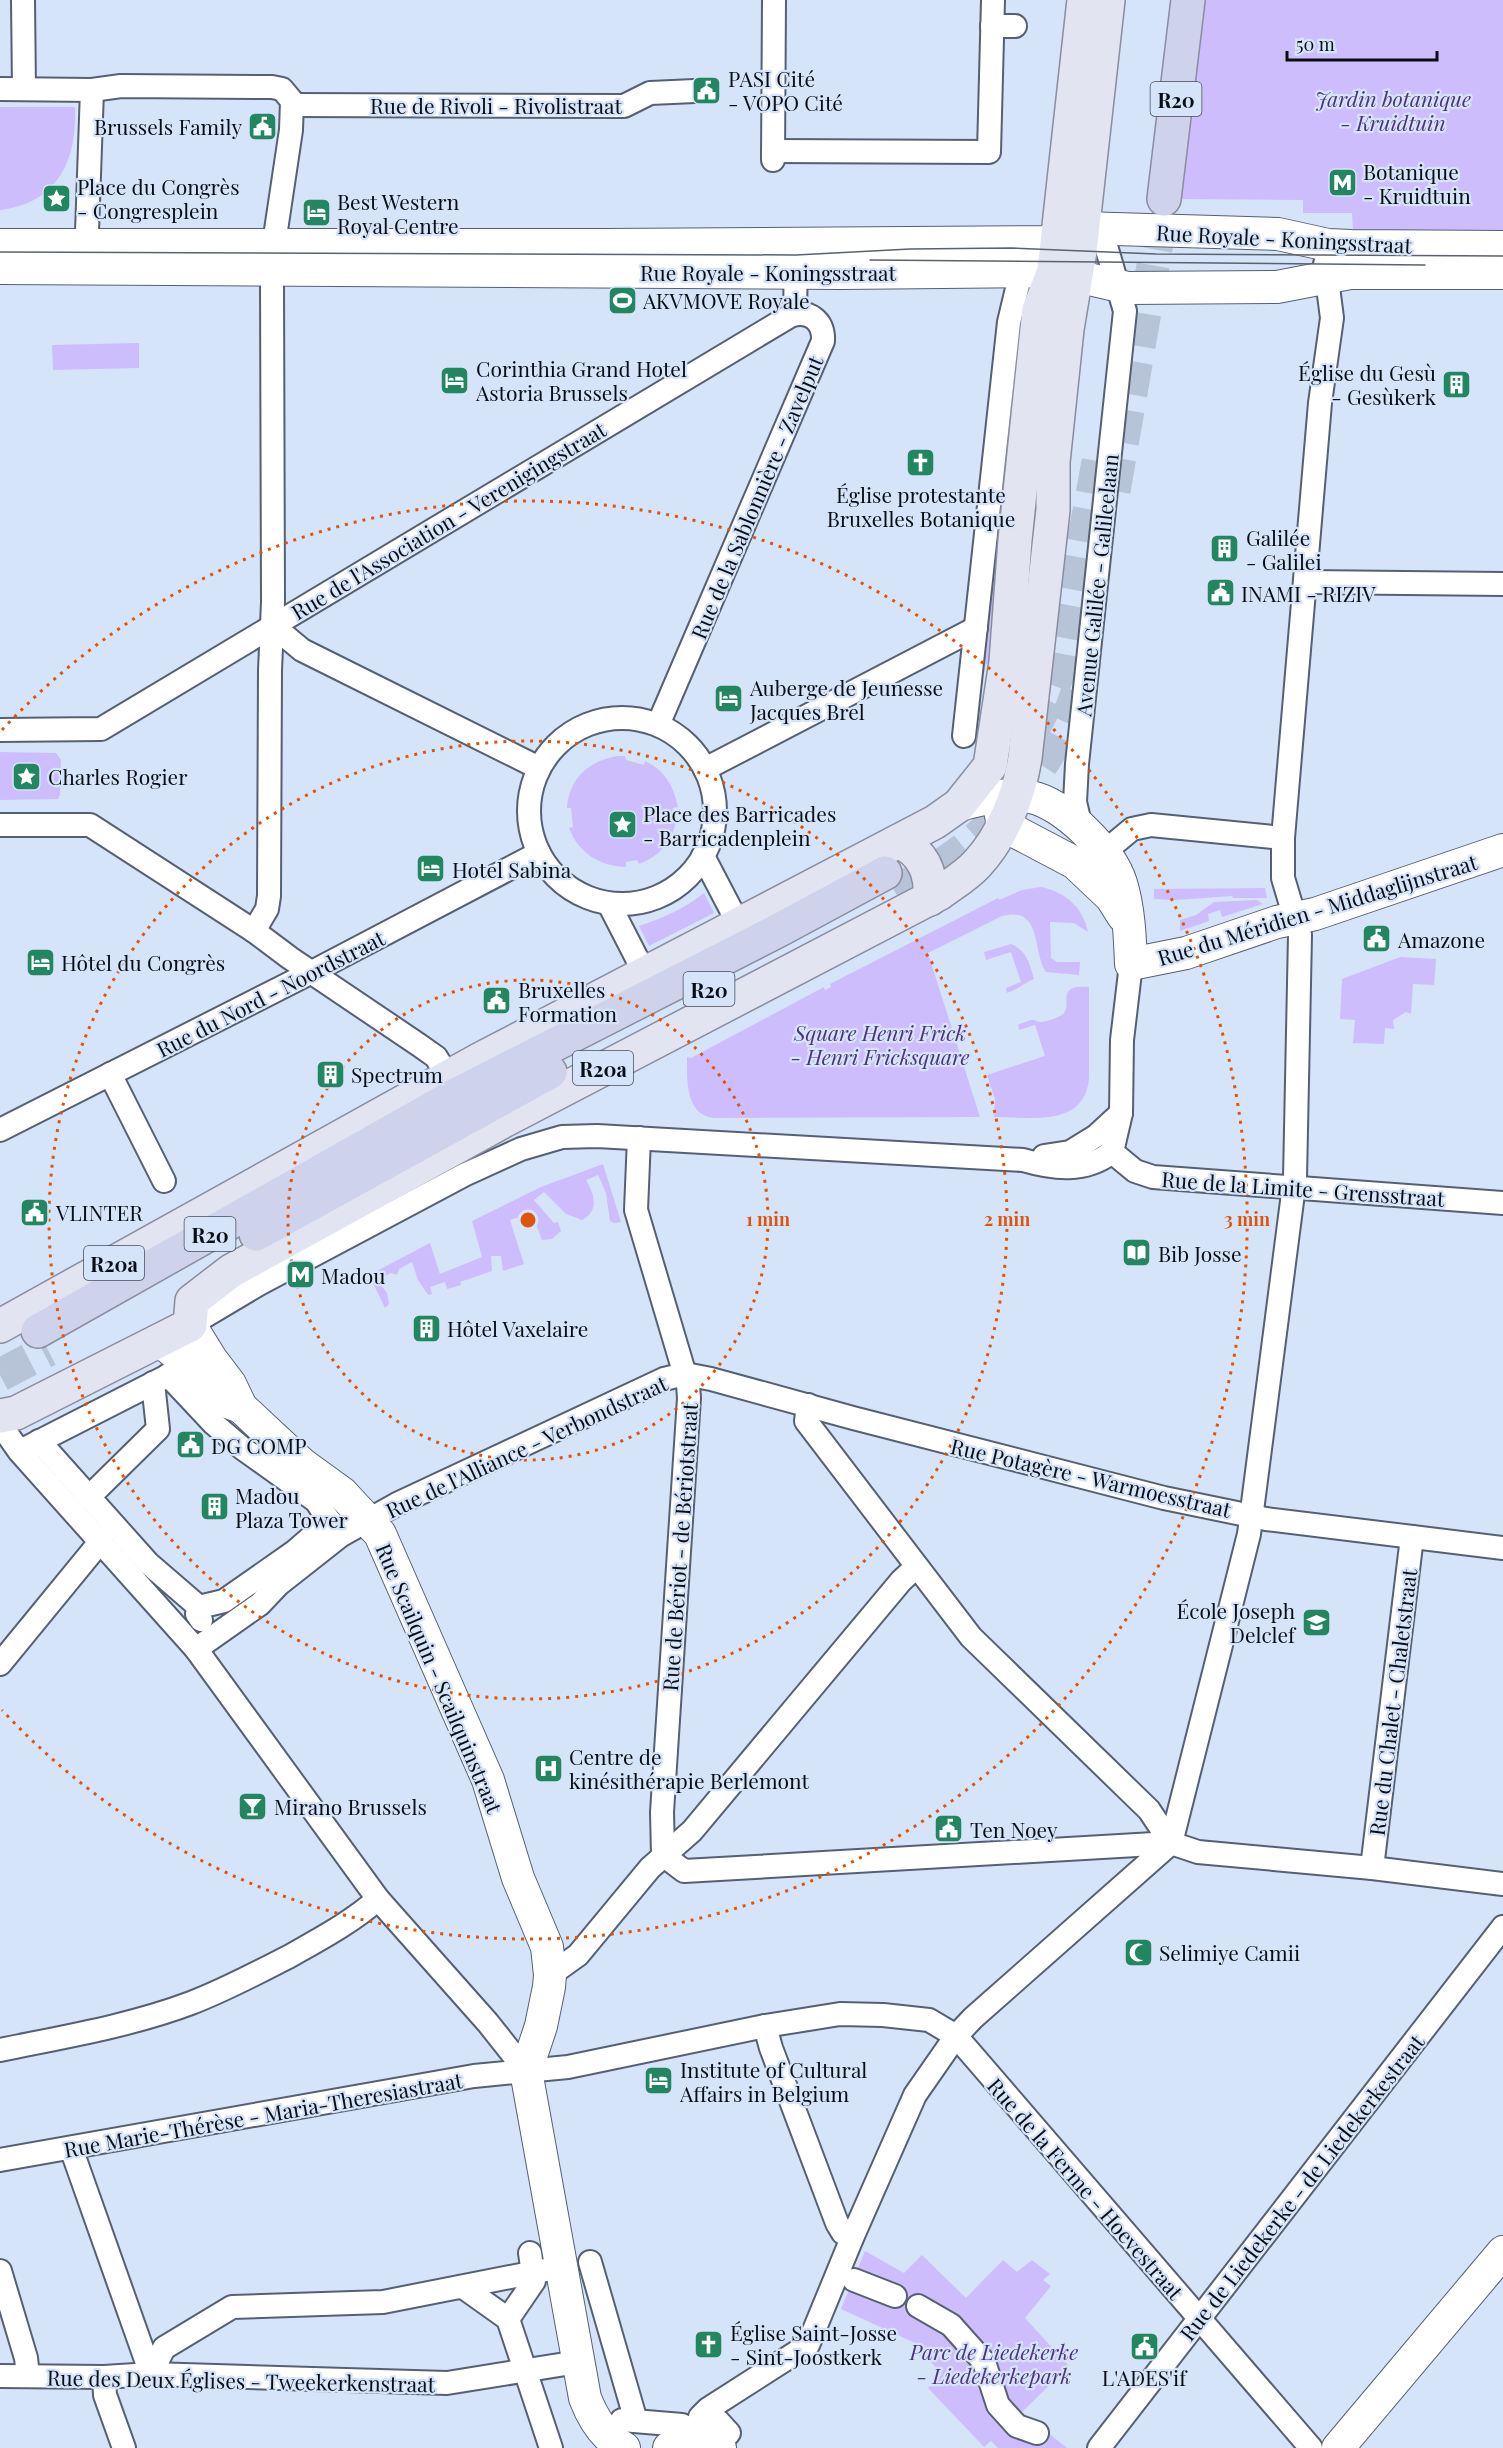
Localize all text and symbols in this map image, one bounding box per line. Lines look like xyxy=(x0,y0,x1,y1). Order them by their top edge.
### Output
scale bar xyxy=(1287,24,1437,62)
text: 50 m xyxy=(1296,32,1335,56)
place label: PASI Cité - VOPO Cité xyxy=(728,64,843,116)
public building icon: PASI Cité - VOPO Cité xyxy=(691,74,723,106)
road number: R20 xyxy=(1150,82,1202,116)
park label: Jardin botanique - Kruidtuin xyxy=(1315,84,1471,136)
street label: Rue de Rivoli - Rivolistraat xyxy=(370,91,622,119)
public building icon: Brussels Family xyxy=(247,110,279,142)
place label: Brussels Family xyxy=(94,112,242,140)
place label: Botanique - Kruidtuin xyxy=(1363,157,1471,209)
metro station icon: Botanique - Kruidtuin xyxy=(1326,167,1358,199)
place label: Place du Congrès - Congresplein xyxy=(77,172,240,224)
place icon: Place du Congrès - Congresplein xyxy=(40,182,72,214)
place label: Best Western Royal Centre xyxy=(337,187,460,239)
hotel icon: Best Western Royal Centre xyxy=(300,197,332,229)
street label: Rue Royale - Koningsstraat xyxy=(1155,217,1413,259)
street label: Rue Royale - Koningsstraat xyxy=(640,258,897,286)
sports icon: AKVMOVE Royale xyxy=(606,284,638,316)
place label: AKVMOVE Royale xyxy=(642,286,810,314)
street label: Rue de la Sablonnière - Zavelput xyxy=(684,351,829,643)
place label: Corinthia Grand Hotel Astoria Brussels xyxy=(475,354,687,406)
place label: Église du Gesù - Gesùkerk xyxy=(1298,358,1436,410)
hotel icon: Corinthia Grand Hotel Astoria Brussels xyxy=(439,364,471,396)
building icon: Église du Gesù - Gesùkerk xyxy=(1441,368,1473,400)
street label: Rue de l'Association - Verenigingstraat xyxy=(286,414,611,625)
church icon: Église protestante Bruxelles Botanique xyxy=(905,447,937,479)
street label: Avenue Galilée - Galileelaan xyxy=(1068,452,1124,719)
place label: Église protestante Bruxelles Botanique xyxy=(827,480,1015,532)
place label: Galilée - Galilei xyxy=(1246,523,1322,575)
building icon: Galilée - Galilei xyxy=(1209,533,1241,565)
public building icon: INAMI - RIZIV xyxy=(1204,577,1236,609)
place label: INAMI - RIZIV xyxy=(1241,579,1376,607)
place label: Auberge de Jeunesse Jacques Brel xyxy=(749,673,943,725)
hotel icon: Auberge de Jeunesse Jacques Brel xyxy=(713,683,745,715)
place icon: Charles Rogier xyxy=(11,760,43,792)
place label: Charles Rogier xyxy=(48,762,188,790)
place label: Place des Barricades - Barricadenplein xyxy=(643,799,836,851)
place icon: Place des Barricades - Barricadenplein xyxy=(606,809,638,841)
street label: Rue du Méridien - Middaglijnstraat xyxy=(1154,847,1481,971)
hotel icon: Hotel Sabina xyxy=(415,853,447,885)
place label: Hotel Sabina xyxy=(452,855,572,883)
street label: Rue du Nord - Noordstraat xyxy=(151,923,389,1063)
public building icon: Amazone xyxy=(1361,923,1393,955)
place label: Amazone xyxy=(1397,925,1485,953)
hotel icon: Hôtel du Congrès xyxy=(24,946,56,978)
place label: Hôtel du Congrès xyxy=(61,948,225,976)
road number: R20 xyxy=(684,972,734,1006)
place label: Bruxelles Formation xyxy=(518,975,617,1027)
public building icon: Bruxelles Formation xyxy=(481,985,513,1017)
park label: Square Henri Frick - Henri Fricksquare xyxy=(790,1018,970,1070)
road number: R20a xyxy=(573,1051,633,1085)
building icon: Spectrum xyxy=(314,1058,346,1090)
place label: Spectrum xyxy=(351,1060,443,1088)
street label: Rue de la Limite - Grensstraat xyxy=(1161,1164,1446,1212)
public building icon: VLINTER xyxy=(19,1196,51,1228)
place label: VLINTER xyxy=(55,1198,143,1226)
text: 1 min xyxy=(746,1207,790,1231)
text: 2 min xyxy=(984,1207,1030,1231)
text: 3 min xyxy=(1224,1207,1270,1231)
centre of rings xyxy=(518,1210,538,1230)
road number: R20 xyxy=(184,1217,236,1251)
library icon: Bib Josse xyxy=(1121,1237,1153,1269)
place label: Bib Josse xyxy=(1158,1239,1242,1267)
road number: R20a xyxy=(84,1246,144,1280)
metro station icon: Madou xyxy=(284,1259,316,1291)
place label: Madou xyxy=(321,1261,386,1289)
building icon: Hôtel Vaxelaire xyxy=(410,1312,442,1344)
place label: Hôtel Vaxelaire xyxy=(447,1314,588,1342)
street label: Rue de l'Alliance - Verbondstraat xyxy=(381,1368,672,1524)
street label: Rue de Bériot - de Bériotstraat xyxy=(655,1401,703,1692)
public building icon: DG COMP xyxy=(174,1429,206,1461)
place label: DG COMP xyxy=(211,1431,307,1459)
street label: Rue Potagère - Warmoesstraat xyxy=(948,1431,1234,1523)
place label: Madou Plaza Tower xyxy=(235,1481,349,1533)
building icon: Madou Plaza Tower xyxy=(198,1491,230,1523)
street label: Rue Scailquin - Scailquinstraat xyxy=(370,1539,510,1818)
street label: Rue du Chalet - Chaletstraat xyxy=(1362,1566,1422,1837)
place label: École Joseph Delclef xyxy=(1177,1596,1297,1648)
school or university icon: École Joseph Delclef xyxy=(1300,1606,1332,1638)
place label: Centre de kinésithérapie Berlemont xyxy=(569,1742,810,1794)
hospital icon: Centre de kinésithérapie Berlemont xyxy=(532,1752,564,1784)
bar icon: Mirano Brussels xyxy=(237,1790,269,1822)
place label: Mirano Brussels xyxy=(274,1792,427,1820)
public building icon: Ten Noey xyxy=(933,1813,965,1845)
place label: Ten Noey xyxy=(970,1815,1058,1843)
mosque icon: Selimiye Camii xyxy=(1122,1936,1154,1968)
place label: Selimiye Camii xyxy=(1159,1938,1300,1966)
street label: Rue de Liedekerke - de Liedekerkestraat xyxy=(1173,2028,1430,2346)
place label: Institute of Cultural Affairs in Belgium xyxy=(679,2055,867,2107)
street label: Rue Marie-Thérèse - Maria-Theresiastraat xyxy=(62,2065,465,2163)
hotel icon: Institute of Cultural Affairs in Belgium xyxy=(643,2065,675,2097)
street label: Rue de la Ferme - Hoevestraat xyxy=(982,2071,1190,2305)
place label: Église Saint-Josse - Sint-Joostkerk xyxy=(730,2318,897,2370)
church icon: Église Saint-Josse - Sint-Joostkerk xyxy=(693,2328,725,2360)
public building icon: L'ADES'if xyxy=(1128,2330,1160,2362)
park label: Parc de Liedekerke - Liedekerkepark xyxy=(909,2337,1078,2389)
street label: Rue des Deux Églises - Tweekerkenstraat xyxy=(47,2363,436,2397)
place label: L'ADES'if xyxy=(1102,2363,1188,2391)

